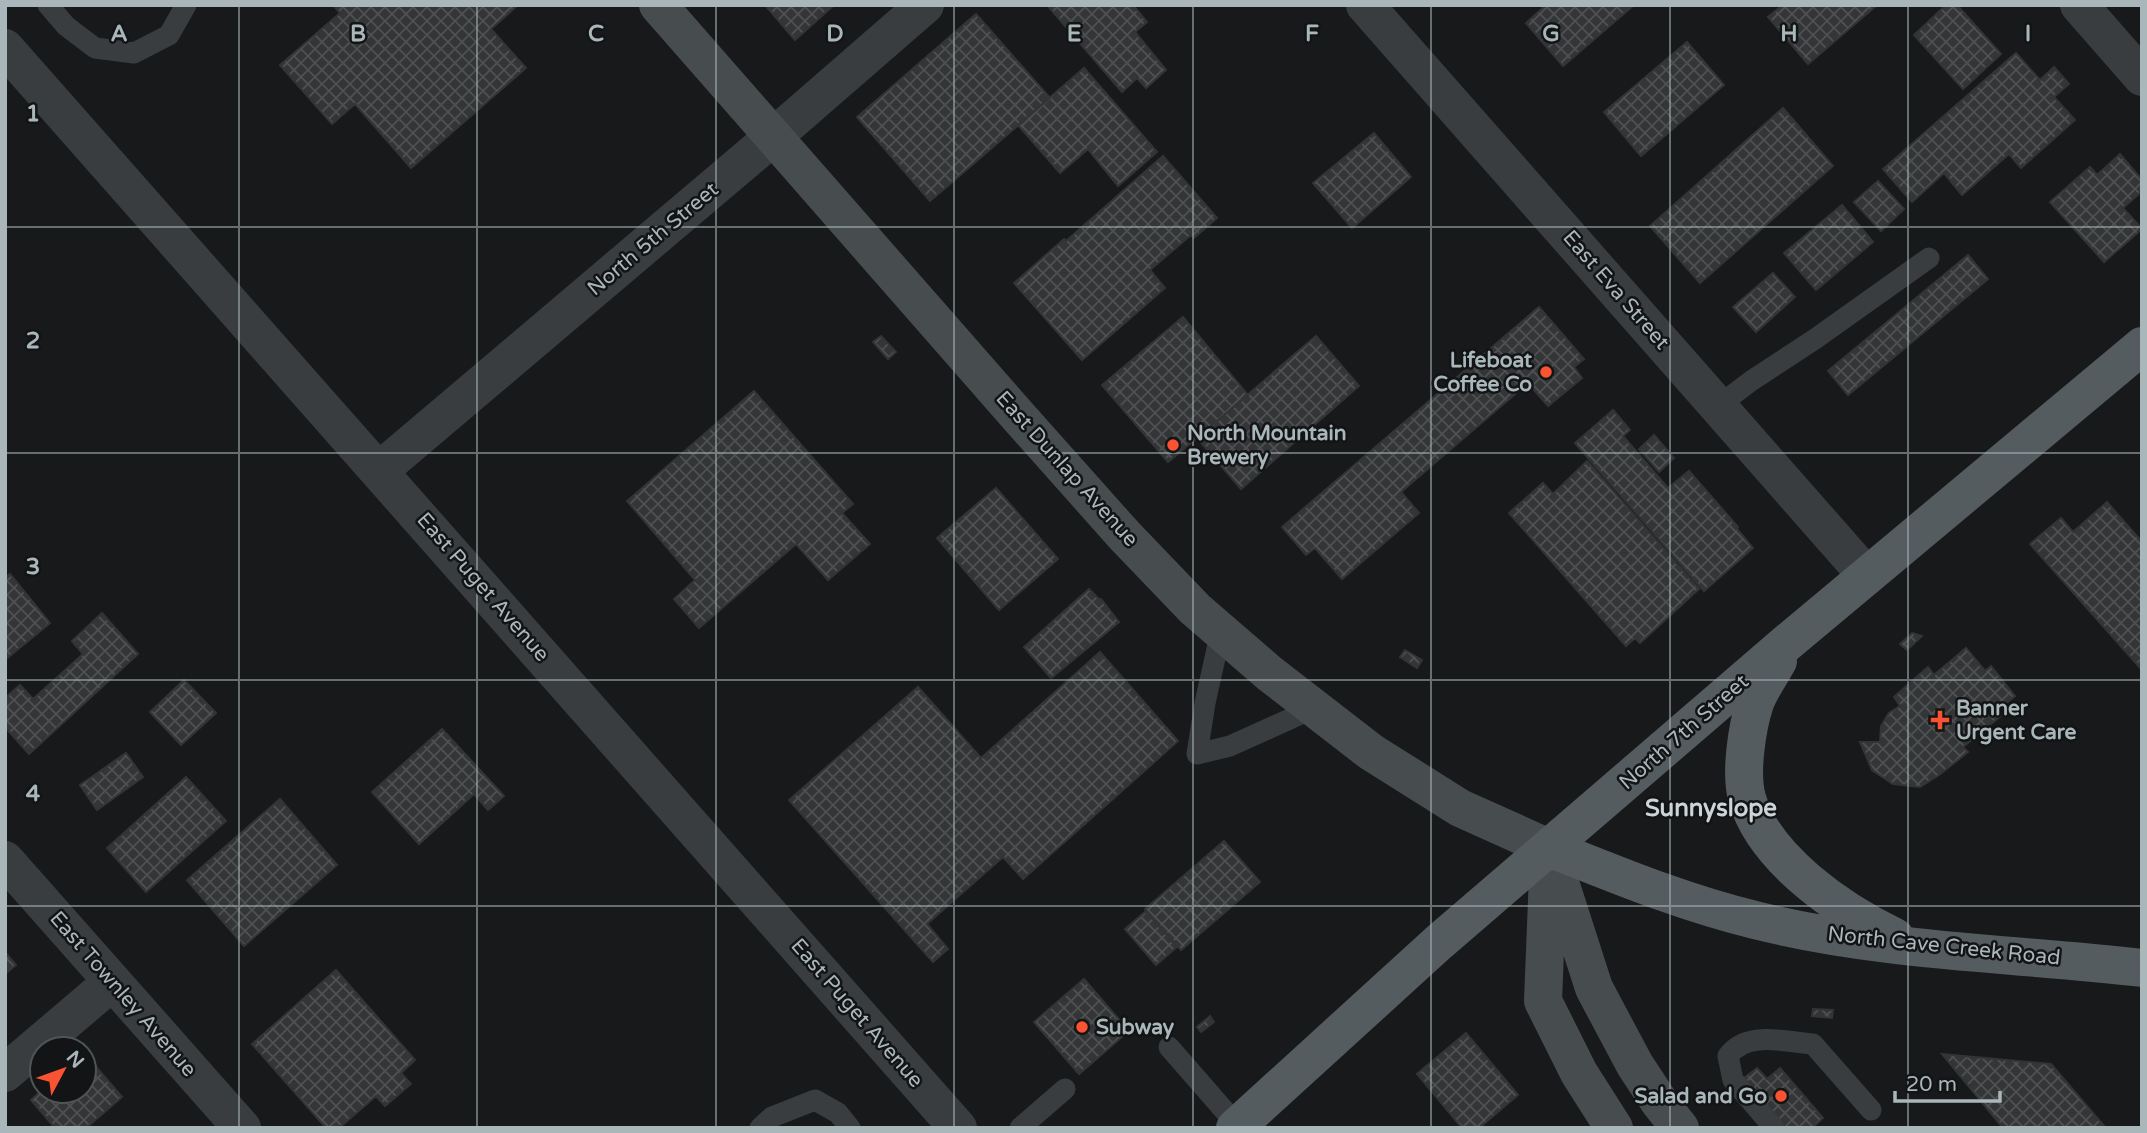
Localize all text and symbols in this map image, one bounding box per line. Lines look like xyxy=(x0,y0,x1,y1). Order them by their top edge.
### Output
text: A xyxy=(110,20,128,48)
text: B xyxy=(350,20,366,48)
text: C xyxy=(588,20,604,48)
text: D xyxy=(826,20,844,48)
text: E xyxy=(1067,20,1081,48)
text: F xyxy=(1305,20,1319,48)
text: G xyxy=(1542,20,1560,48)
text: H xyxy=(1780,20,1798,48)
text: I xyxy=(2025,20,2031,48)
text: 1 xyxy=(26,100,40,128)
street label: North 5th Street xyxy=(582,177,724,301)
street label: East Eva Street xyxy=(1557,225,1675,355)
text: 2 xyxy=(26,327,40,355)
place label: Lifeboat Coffee Co xyxy=(1433,348,1532,397)
marker: Lifeboat Coffee Co xyxy=(1538,364,1554,380)
street label: East Dunlap Avenue xyxy=(991,386,1143,552)
place label: North Mountain Brewery xyxy=(1187,421,1347,470)
marker: North Mountain Brewery xyxy=(1165,437,1181,453)
street label: East Puget Avenue xyxy=(412,507,555,667)
text: 3 xyxy=(26,553,40,581)
street label: North 7th Street xyxy=(1614,669,1754,795)
place label: Banner Urgent Care xyxy=(1956,696,2077,745)
marker: Banner Urgent Care xyxy=(1930,710,1950,730)
text: 4 xyxy=(26,780,41,808)
district label: Sunnyslope xyxy=(1645,794,1777,823)
street label: East Townley Avenue xyxy=(44,906,202,1082)
street label: North Cave Creek Road xyxy=(1826,921,2062,971)
street label: East Puget Avenue xyxy=(786,933,929,1093)
place label: Subway xyxy=(1096,1015,1175,1040)
marker: Subway xyxy=(1074,1019,1090,1035)
north arrow xyxy=(28,1035,98,1105)
text: N xyxy=(62,1047,88,1072)
scale bar xyxy=(1895,1060,2000,1104)
text: 20 m xyxy=(1906,1072,1957,1097)
place label: Salad and Go xyxy=(1635,1084,1767,1109)
marker: Salad and Go xyxy=(1773,1088,1789,1104)

